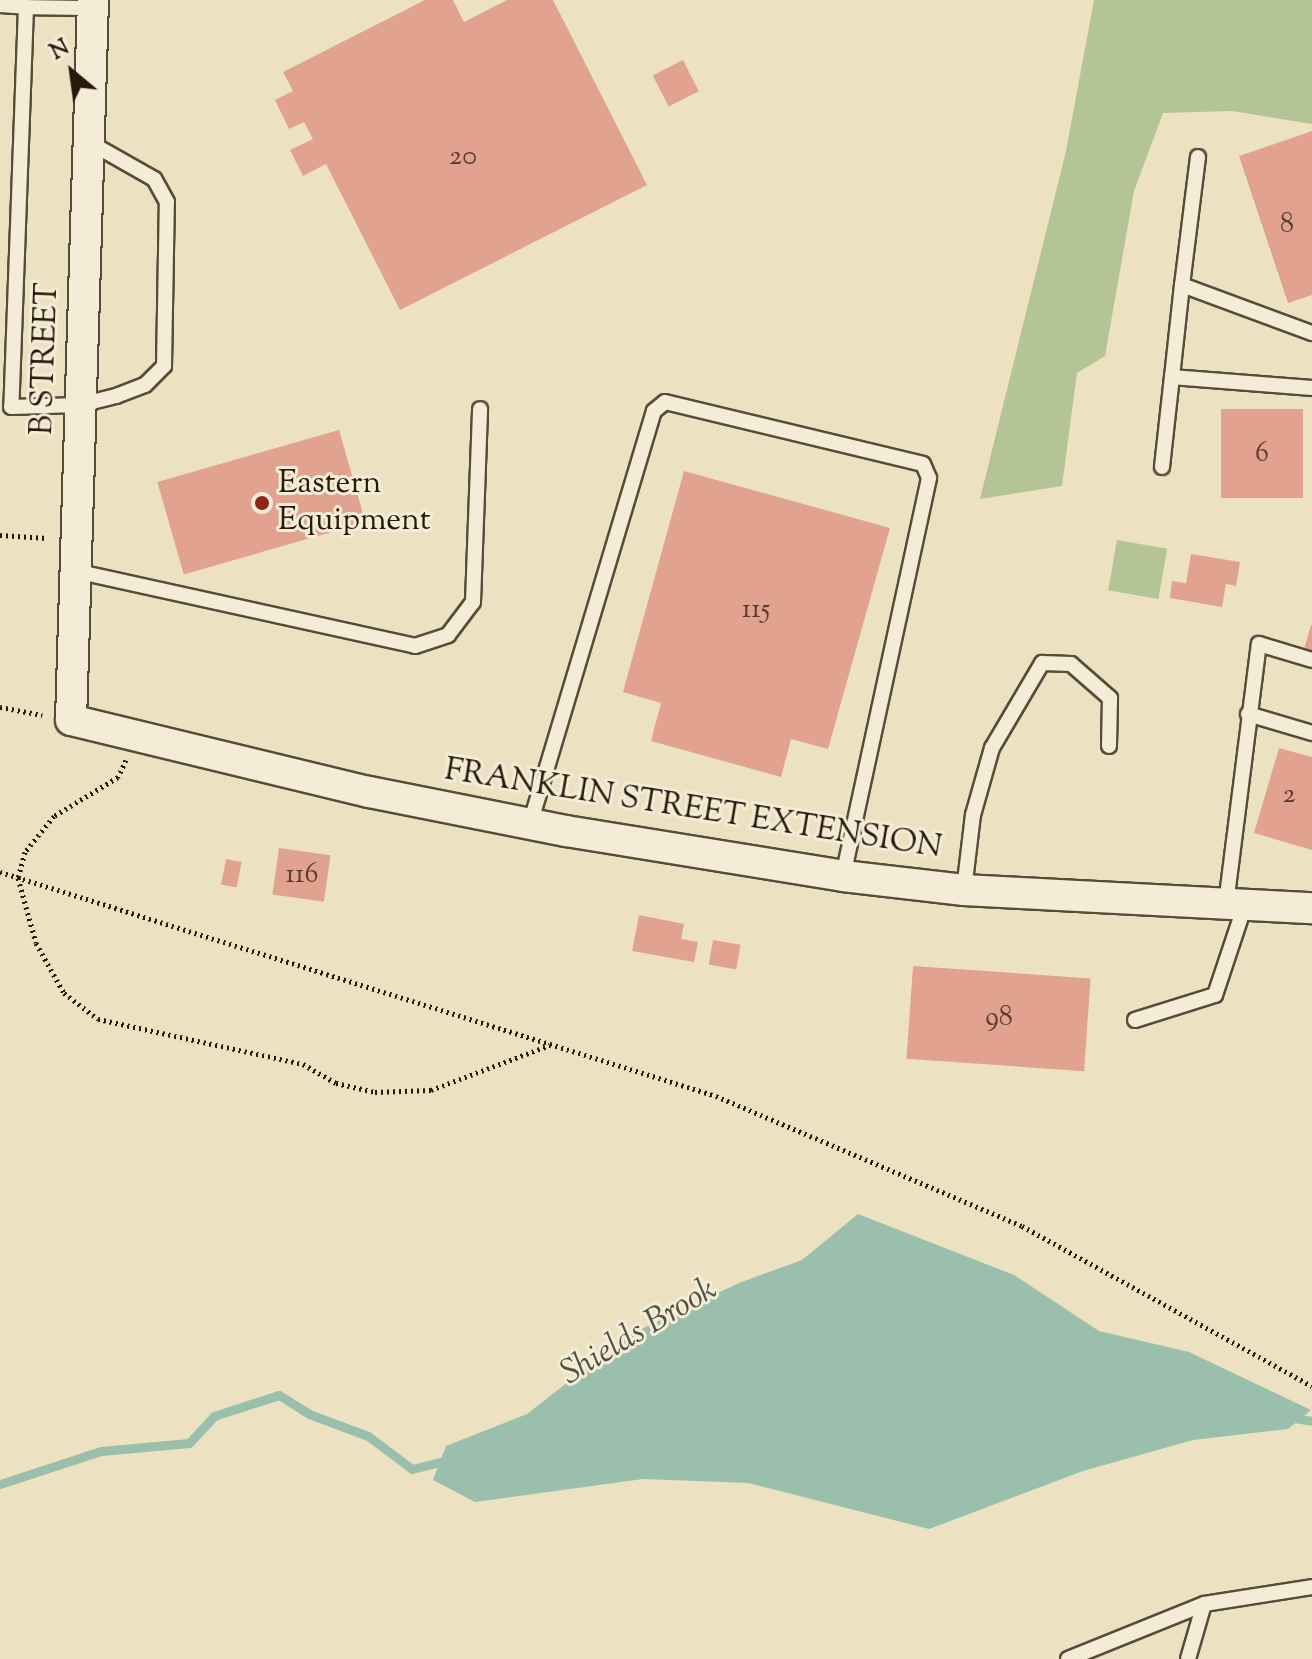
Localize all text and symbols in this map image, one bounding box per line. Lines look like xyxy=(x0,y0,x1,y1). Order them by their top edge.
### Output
north arrow xyxy=(32,32,112,112)
text: N xyxy=(45,33,76,69)
house number: 20 xyxy=(449,140,477,174)
house number: 8 xyxy=(1280,208,1294,242)
street label: B STREET xyxy=(24,282,68,436)
house number: 6 xyxy=(1255,437,1269,471)
place label: Eastern Equipment xyxy=(278,466,431,541)
marker: Eastern Equipment xyxy=(253,494,271,512)
house number: 115 xyxy=(742,593,770,627)
street label: FRANKLIN STREET EXTENSION xyxy=(442,752,944,868)
house number: 2 xyxy=(1282,778,1296,812)
house number: 116 xyxy=(286,858,318,892)
house number: 98 xyxy=(985,1001,1013,1035)
water label: Shields Brook xyxy=(554,1270,724,1394)

